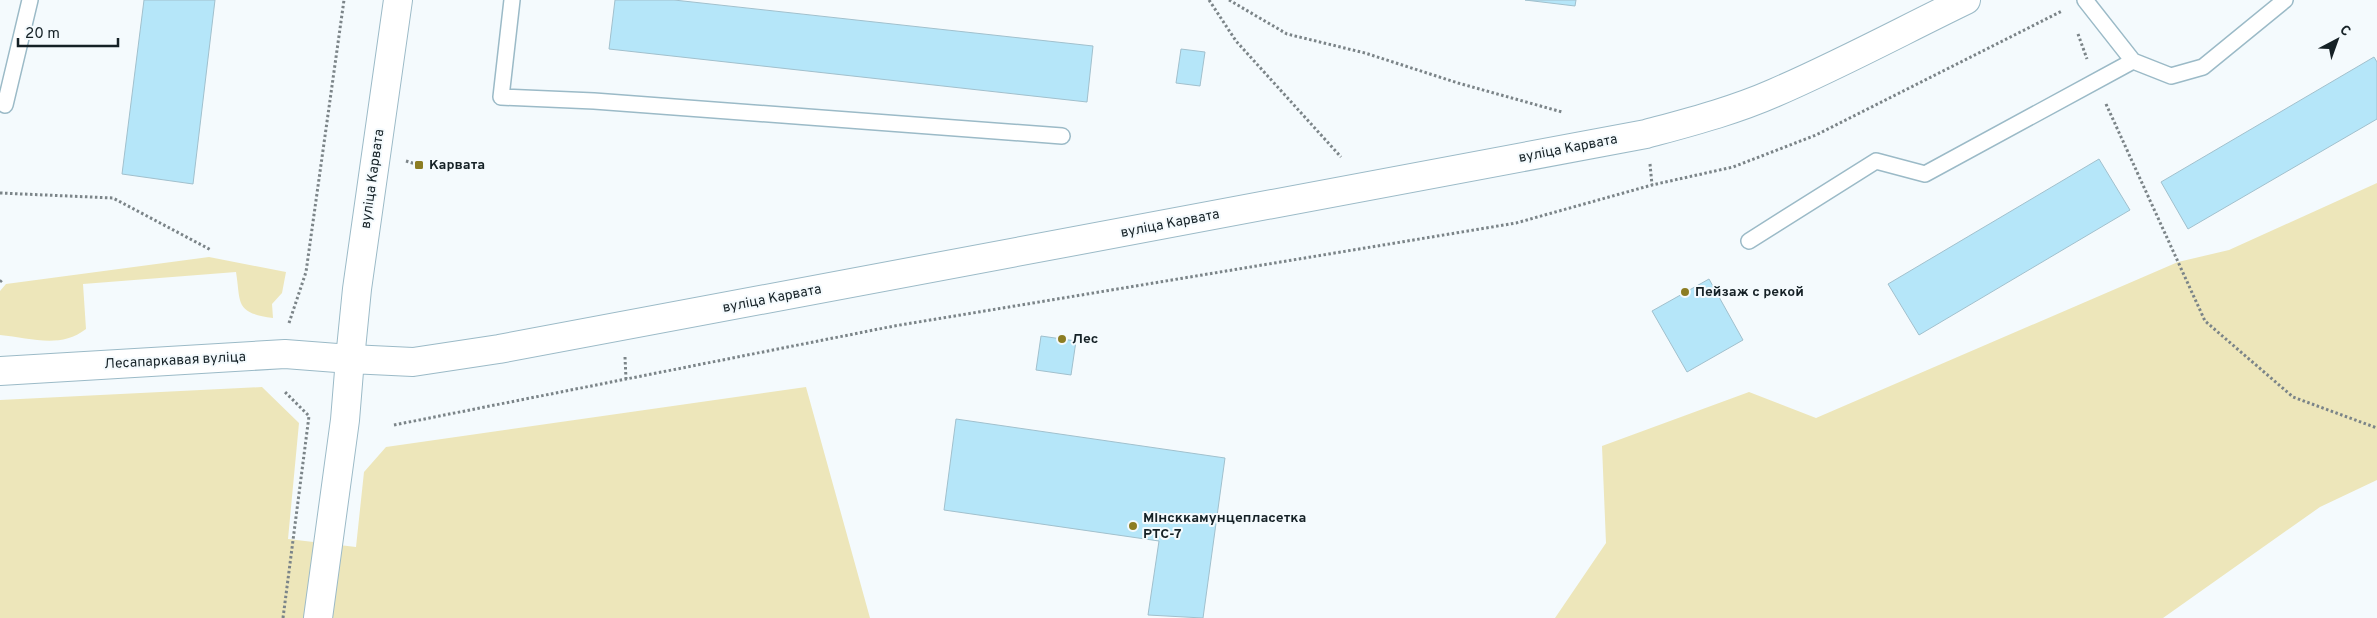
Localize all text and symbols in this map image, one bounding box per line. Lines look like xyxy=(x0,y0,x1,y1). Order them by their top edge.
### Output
scale bar xyxy=(18,15,118,47)
north arrow xyxy=(2312,15,2362,65)
text: С xyxy=(2336,22,2354,41)
text: 20 m xyxy=(25,25,60,44)
street label: вуліца Карвата xyxy=(358,128,388,230)
street label: вуліца Карвата xyxy=(1517,131,1619,167)
place label: Карвата xyxy=(429,157,485,174)
marker: Карвата xyxy=(413,159,425,171)
street label: вуліца Карвата xyxy=(1119,206,1221,242)
street label: вуліца Карвата xyxy=(721,281,823,317)
place label: Пейзаж с рекой xyxy=(1695,284,1804,301)
marker: Пейзаж с рекой xyxy=(1679,286,1691,298)
place label: Лес xyxy=(1072,331,1098,348)
marker: Лес xyxy=(1056,333,1068,345)
street label: Лесапаркавая вуліца xyxy=(104,349,246,373)
place label: Мінсккамунцепласетка РТС-7 xyxy=(1143,510,1306,543)
marker: Мінсккамунцепласетка РТС-7 xyxy=(1127,520,1139,532)

